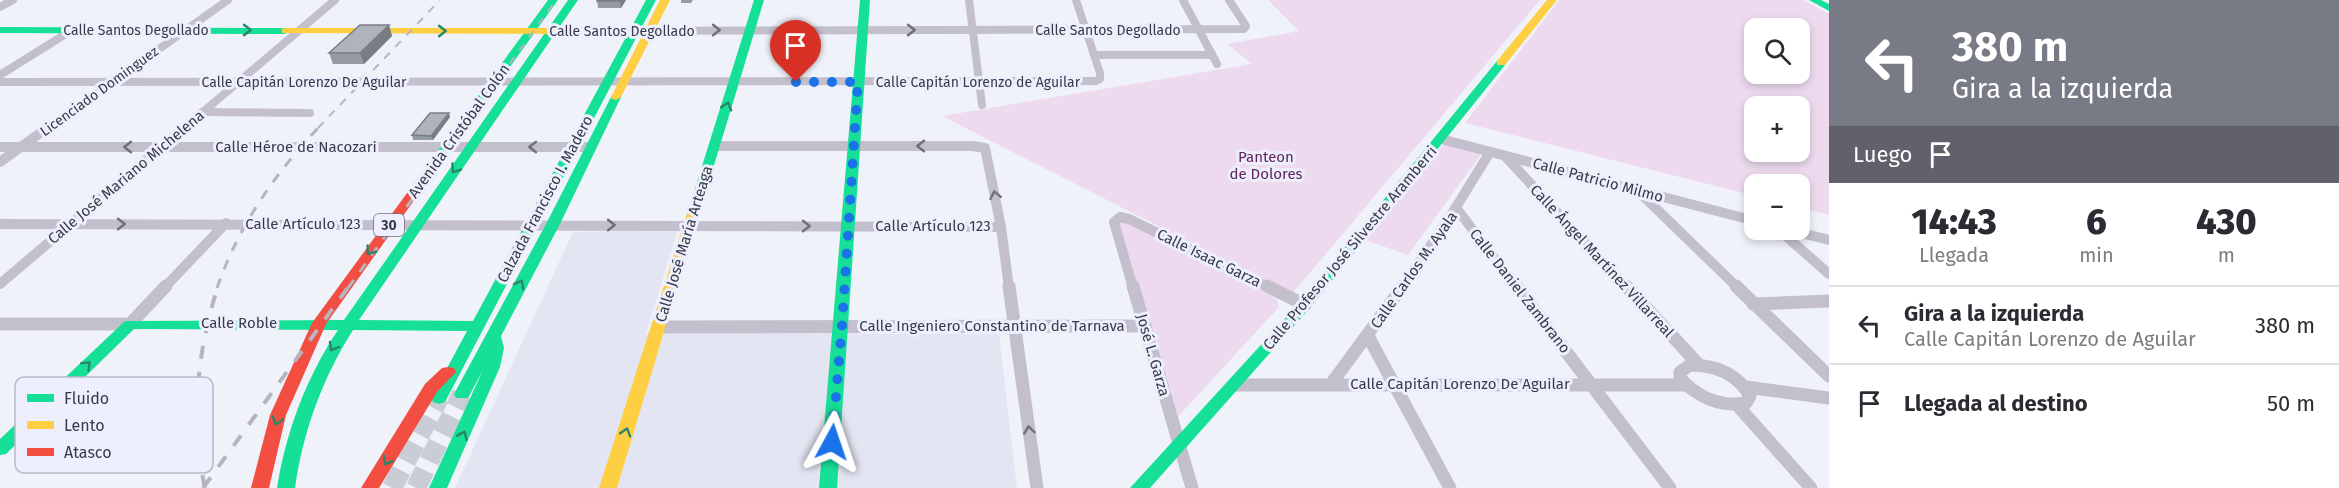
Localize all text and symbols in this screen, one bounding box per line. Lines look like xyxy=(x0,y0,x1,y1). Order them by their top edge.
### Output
map controls xyxy=(1744,18,1810,240)
button: search xyxy=(1744,18,1810,84)
pin xyxy=(770,20,821,82)
street label: Calle Santos Degollado xyxy=(63,22,209,39)
street label: Calle Santos Degollado xyxy=(1035,22,1181,39)
text: 380 m xyxy=(1952,22,2068,72)
street label: Calle Santos Degollado xyxy=(549,23,695,40)
one-way arrow xyxy=(243,24,252,36)
one-way arrow xyxy=(711,24,720,36)
one-way arrow xyxy=(906,24,915,36)
icon: left xyxy=(1853,24,1931,102)
one-way arrow xyxy=(438,25,447,37)
icon: arrive xyxy=(779,29,812,62)
street label: Licenciado Dominguez xyxy=(37,43,162,140)
street label: Avenida Cristóbal Colón xyxy=(404,60,514,202)
text: Gira a la izquierda xyxy=(1952,73,2173,105)
street label: Calle Capitán Lorenzo De Aguilar xyxy=(202,74,407,91)
street label: Calle Capitán Lorenzo de Aguilar xyxy=(876,74,1081,91)
button: + xyxy=(1744,96,1810,162)
one-way arrow xyxy=(720,101,732,112)
street label: Calle José Mariano Michelena xyxy=(44,106,208,248)
street label: Calzada Francisco I. Madero xyxy=(493,112,597,286)
street label: Calle Héroe de Nacozari xyxy=(215,138,377,156)
icon: arrive xyxy=(1924,138,1957,171)
one-way arrow xyxy=(916,140,925,152)
one-way arrow xyxy=(123,141,132,153)
one-way arrow xyxy=(528,141,537,153)
text: Luego xyxy=(1853,141,1912,168)
street label: Calle Profesor José Silvestre Aramberri xyxy=(1259,142,1441,354)
park label: Panteon de Dolores xyxy=(1229,148,1303,183)
street label: Calle Patricio Milmo xyxy=(1531,154,1665,206)
one-way arrow xyxy=(451,162,462,173)
street label: Calle José María Arteaga xyxy=(652,163,716,325)
button: − xyxy=(1744,174,1810,240)
street label: Calle Ángel Martínez Villarreal xyxy=(1526,181,1678,342)
one-way arrow xyxy=(989,191,1002,201)
text: 14:43 xyxy=(1911,200,1997,244)
text: 6 xyxy=(2086,200,2107,244)
text: 430 xyxy=(2196,200,2257,244)
street label: Calle Carlos M. Ayala xyxy=(1367,208,1461,332)
road number: 30 xyxy=(374,214,404,236)
street label: Calle Artículo 123 xyxy=(245,215,361,233)
street label: Calle Artículo 123 xyxy=(875,217,991,235)
one-way arrow xyxy=(117,218,126,230)
one-way arrow xyxy=(607,219,616,231)
one-way arrow xyxy=(802,220,811,232)
street label: Calle Isaac Garza xyxy=(1154,225,1264,291)
street label: Calle Daniel Zambrano xyxy=(1466,225,1574,357)
text: Llegada xyxy=(1919,243,1989,267)
text: min xyxy=(2079,243,2114,267)
text: m xyxy=(2218,243,2235,267)
one-way arrow xyxy=(367,244,378,255)
one-way arrow xyxy=(513,280,524,290)
text: Gira a la izquierda xyxy=(1904,300,2084,327)
icon: left xyxy=(1853,309,1886,342)
street label: José L. Garza xyxy=(1133,312,1173,398)
text: 380 m xyxy=(2255,312,2315,339)
street label: Calle Roble xyxy=(201,314,277,332)
street label: Calle Ingeniero Constantino de Tarnava xyxy=(859,317,1125,335)
text: Calle Capitán Lorenzo de Aguilar xyxy=(1904,327,2196,351)
one-way arrow xyxy=(329,341,340,351)
one-way arrow xyxy=(80,361,91,372)
street label: Calle Capitán Lorenzo De Aguilar xyxy=(1350,375,1570,393)
legend xyxy=(15,377,213,473)
icon: arrive xyxy=(1853,387,1886,420)
text: Fluido xyxy=(64,389,109,408)
text: Llegada al destino xyxy=(1904,390,2088,417)
text: 50 m xyxy=(2267,390,2315,417)
position arrow xyxy=(800,410,864,474)
one-way arrow xyxy=(272,415,284,426)
text: Lento xyxy=(64,416,105,435)
one-way arrow xyxy=(1023,425,1035,435)
one-way arrow xyxy=(618,427,631,438)
one-way arrow xyxy=(456,431,468,442)
text: Atasco xyxy=(64,443,112,462)
one-way arrow xyxy=(383,455,395,465)

